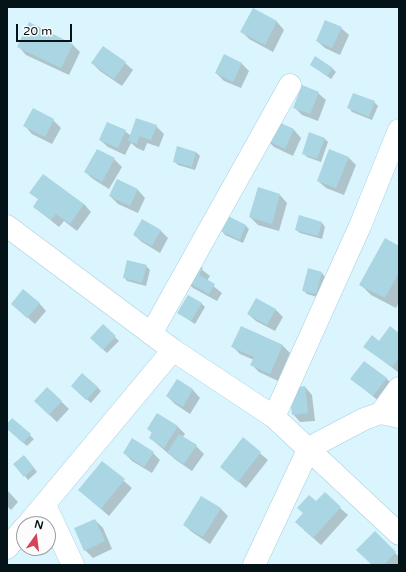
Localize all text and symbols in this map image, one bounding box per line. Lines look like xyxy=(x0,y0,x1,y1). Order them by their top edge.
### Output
scale bar xyxy=(18,16,74,42)
text: 20 m xyxy=(23,24,52,38)
north arrow xyxy=(16,516,56,556)
text: N xyxy=(33,517,45,532)

